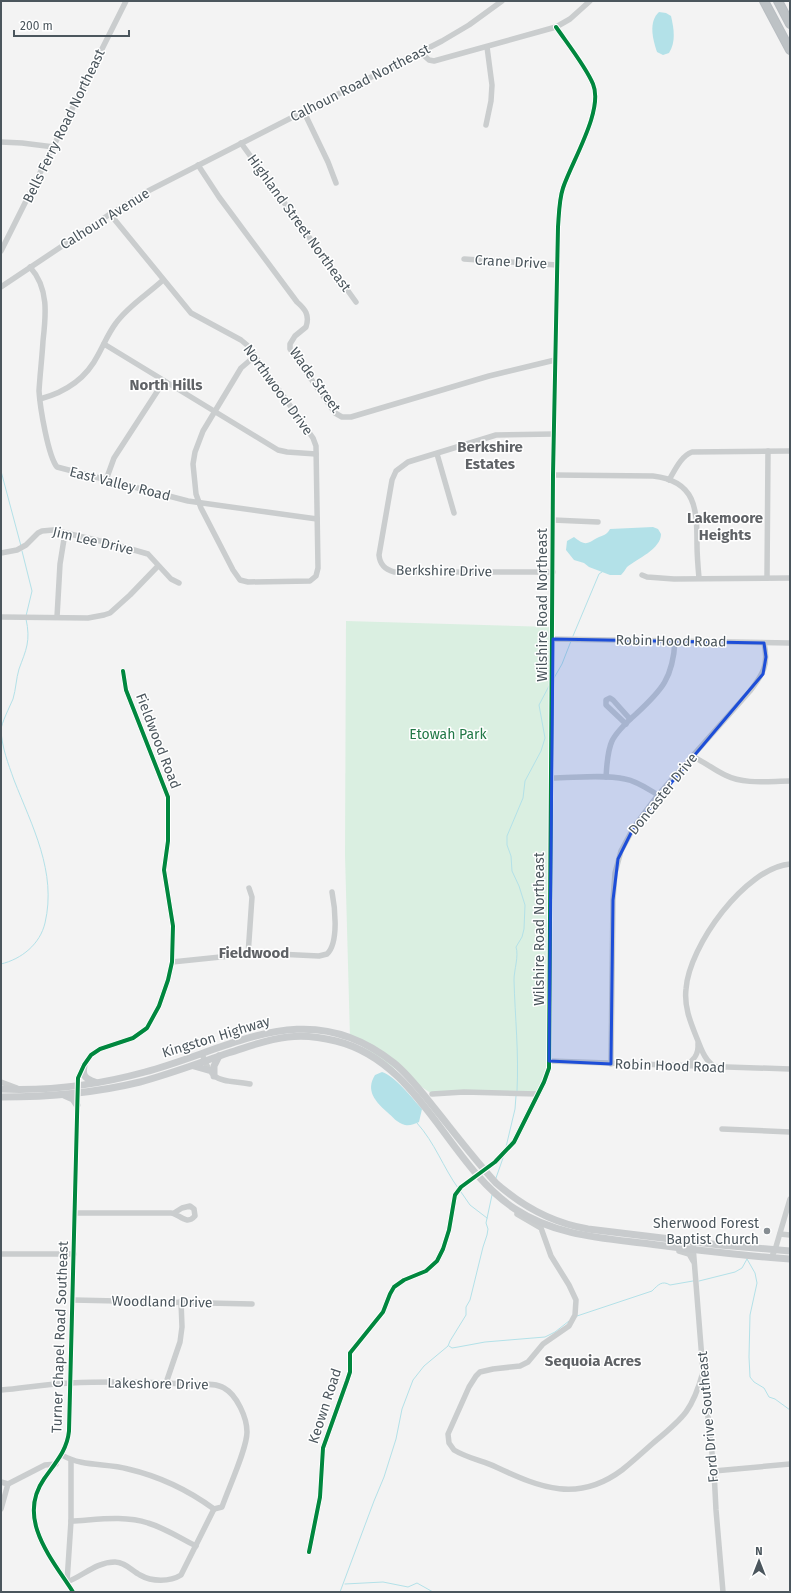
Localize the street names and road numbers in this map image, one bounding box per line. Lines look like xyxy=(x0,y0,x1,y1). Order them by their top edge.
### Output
street label: Calhoun Road Northeast xyxy=(287,40,434,126)
street label: Bells Ferry Road Northeast xyxy=(19,45,109,206)
street label: Highland Street Northeast xyxy=(243,151,355,296)
street label: Calhoun Avenue xyxy=(57,185,153,253)
street label: Crane Drive xyxy=(474,252,548,272)
street label: Northwood Drive xyxy=(239,341,317,439)
street label: Wade Street xyxy=(286,344,345,417)
street label: East Valley Road xyxy=(68,463,172,505)
street label: Jim Lee Drive xyxy=(51,523,135,559)
street label: Wilshire Road Northeast xyxy=(534,527,551,682)
street label: Berkshire Drive xyxy=(396,562,492,580)
street label: Robin Hood Road xyxy=(615,632,727,650)
street label: Fieldwood Road xyxy=(132,691,184,791)
street label: Doncaster Drive xyxy=(625,750,701,838)
street label: Wilshire Road Northeast xyxy=(531,851,548,1006)
street label: Kingston Highway xyxy=(160,1012,272,1062)
street label: Robin Hood Road xyxy=(614,1056,726,1076)
street label: Turner Chapel Road Southeast xyxy=(48,1240,72,1433)
street label: Woodland Drive xyxy=(111,1293,213,1311)
street label: Ford Drive Southeast xyxy=(694,1350,722,1483)
street label: Keown Road xyxy=(305,1366,345,1446)
street label: Lakeshore Drive xyxy=(107,1375,209,1393)

